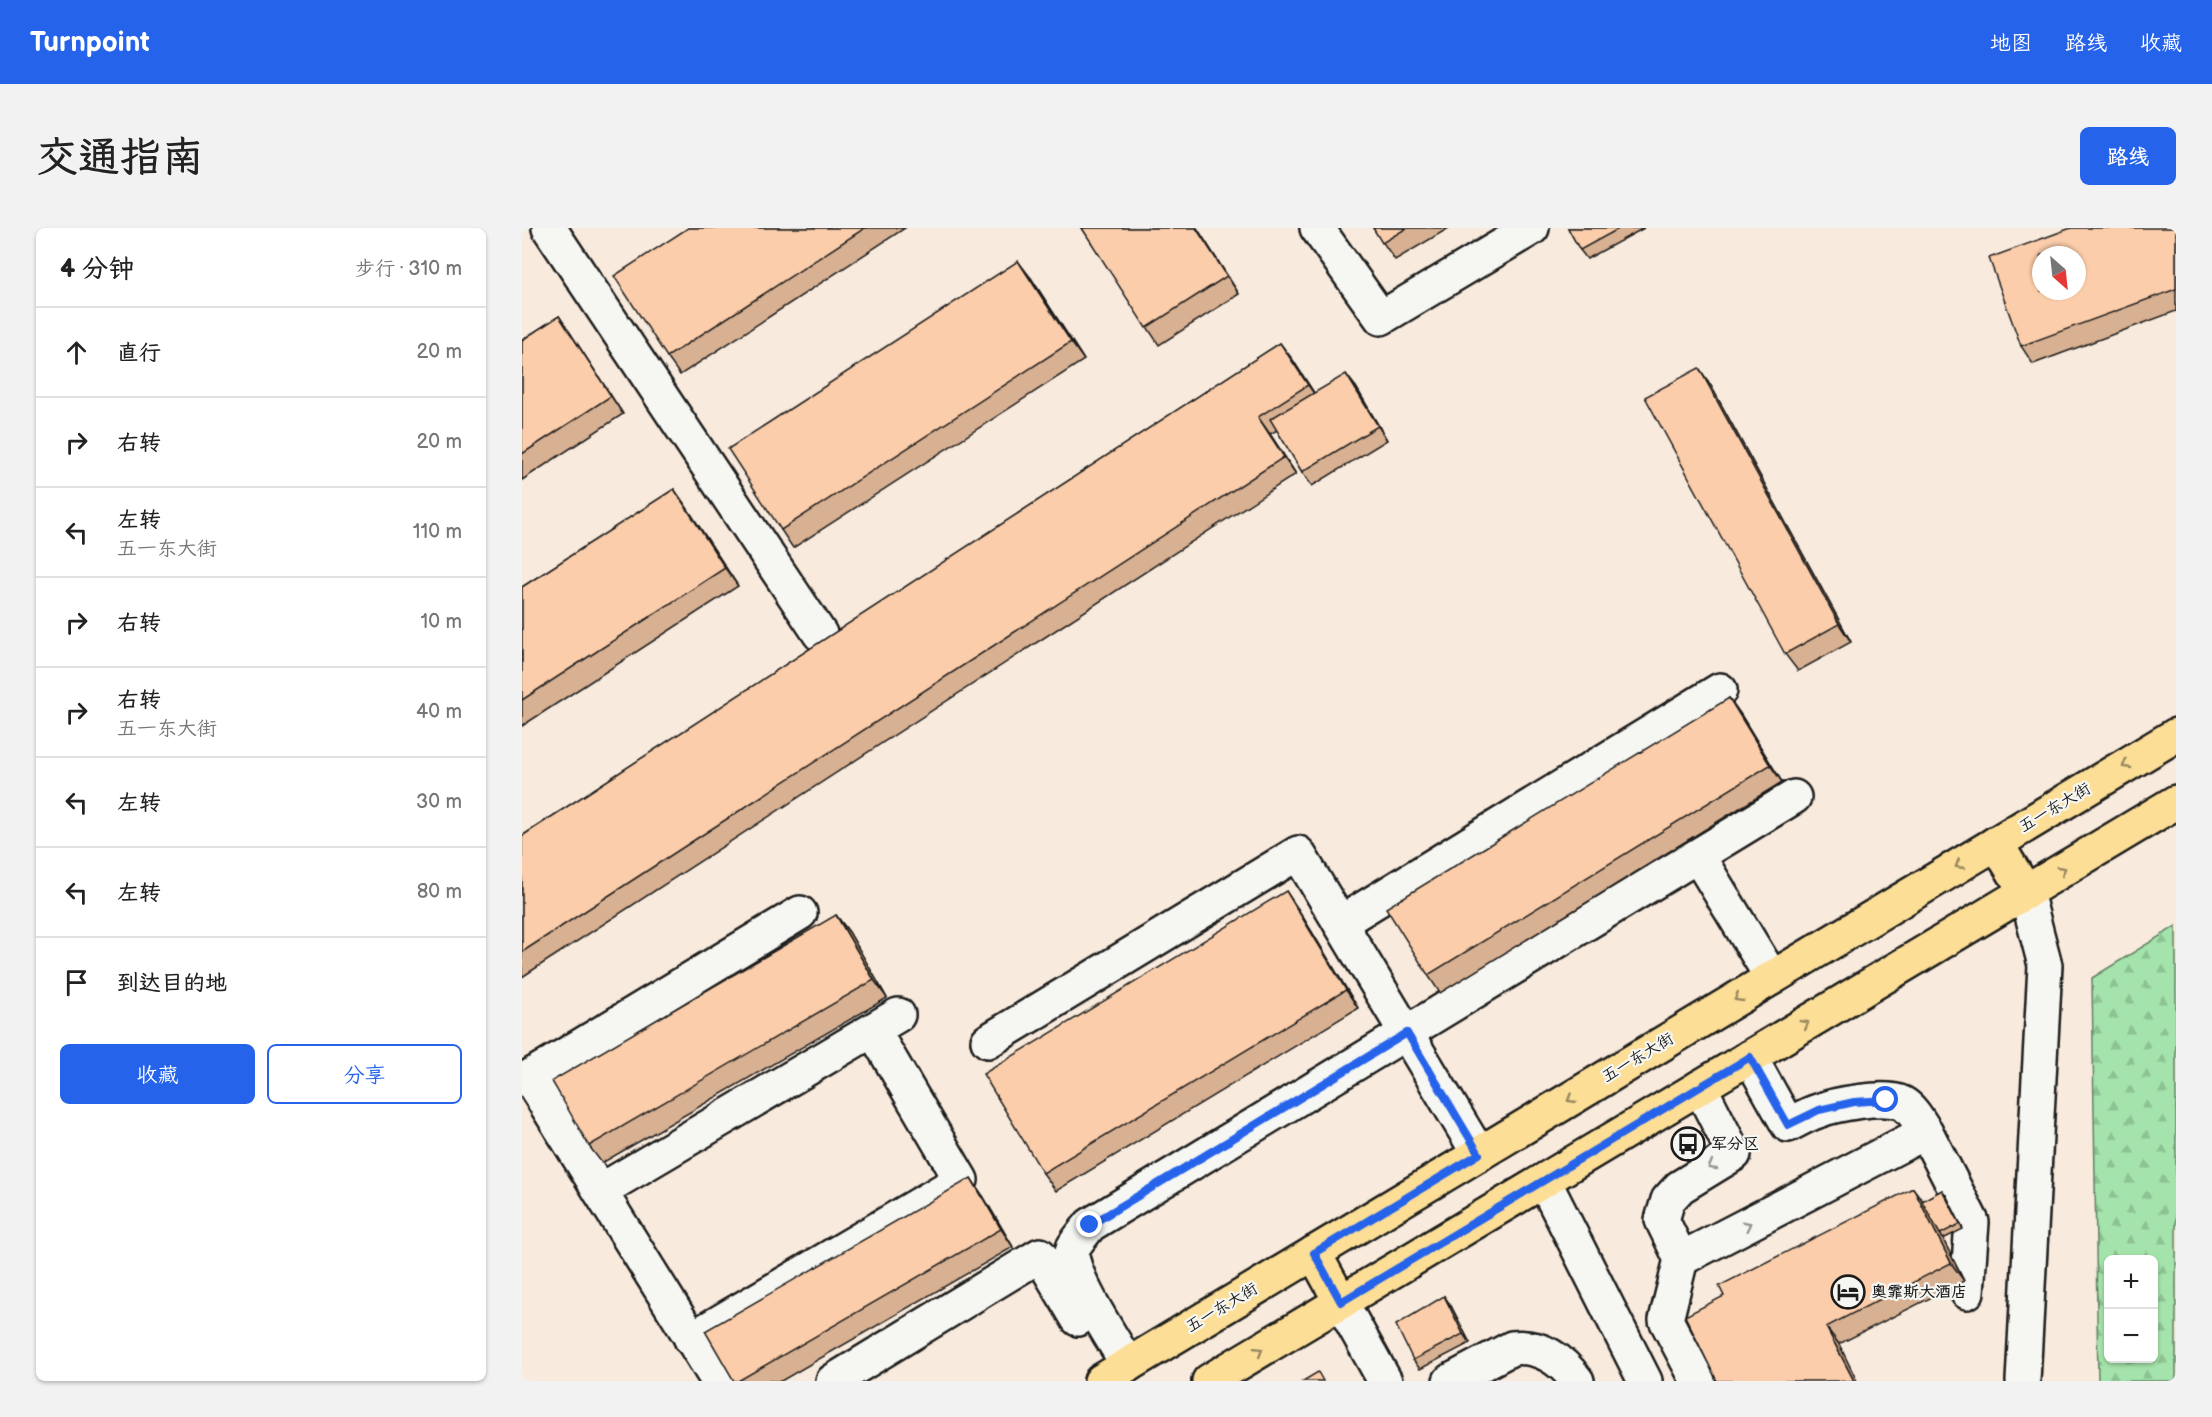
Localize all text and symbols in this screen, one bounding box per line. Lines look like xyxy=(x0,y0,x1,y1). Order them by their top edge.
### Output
text: Turnpoint xyxy=(30,26,150,59)
text: 地图 xyxy=(1990,31,2032,56)
text: 路线 xyxy=(2065,31,2107,56)
text: 收藏 xyxy=(2140,31,2182,56)
button: 路线 xyxy=(2080,127,2176,185)
text: 交通指南 xyxy=(36,133,204,184)
north arrow xyxy=(2032,246,2086,300)
text: 4 分钟 xyxy=(60,254,134,285)
text: 步行 · 310 m xyxy=(355,257,462,281)
icon: ahead xyxy=(60,336,93,369)
text: 直行 xyxy=(117,340,161,367)
text: 20 m xyxy=(417,340,462,364)
icon: right xyxy=(60,426,93,459)
text: 右转 xyxy=(117,430,161,457)
text: 20 m xyxy=(417,430,462,454)
text: 左转 xyxy=(117,507,161,534)
icon: left xyxy=(60,516,93,549)
text: 110 m xyxy=(413,520,462,544)
text: 五一东大街 xyxy=(117,537,217,561)
icon: right xyxy=(60,606,93,639)
text: 右转 xyxy=(117,610,161,637)
text: 10 m xyxy=(421,610,462,634)
text: 右转 xyxy=(117,687,161,714)
icon: right xyxy=(60,696,93,729)
text: 40 m xyxy=(416,700,462,724)
text: 五一东大街 xyxy=(117,717,217,741)
one-way arrow xyxy=(2122,757,2132,769)
street label: 五一东大街 xyxy=(2016,779,2094,837)
icon: left xyxy=(60,786,93,819)
text: 左转 xyxy=(117,790,161,817)
text: 30 m xyxy=(416,790,462,814)
one-way arrow xyxy=(1955,858,1965,870)
one-way arrow xyxy=(2056,866,2066,878)
icon: left xyxy=(60,876,93,909)
text: 左转 xyxy=(117,880,161,907)
text: 80 m xyxy=(417,880,462,904)
icon: arrive xyxy=(60,966,93,999)
text: 到达目的地 xyxy=(117,970,227,997)
one-way arrow xyxy=(1734,991,1744,1003)
one-way arrow xyxy=(1799,1020,1809,1032)
street label: 五一东大街 xyxy=(1599,1029,1677,1087)
button: 收藏 xyxy=(60,1044,255,1104)
button: 分享 xyxy=(267,1044,462,1104)
route start xyxy=(1872,1086,1898,1112)
one-way arrow xyxy=(1567,1091,1577,1103)
bus stop icon: 军分区 xyxy=(1670,1126,1706,1162)
place label: 军分区 xyxy=(1711,1135,1759,1154)
one-way arrow xyxy=(1708,1159,1718,1170)
route end xyxy=(1076,1211,1102,1237)
one-way arrow xyxy=(1741,1221,1751,1232)
map controls xyxy=(2104,1255,2158,1363)
button: + xyxy=(2104,1255,2158,1309)
hotel icon: 奥霏斯大酒店 xyxy=(1830,1274,1866,1310)
street label: 五一东大街 xyxy=(1183,1279,1261,1337)
place label: 奥霏斯大酒店 xyxy=(1871,1283,1967,1302)
button: − xyxy=(2104,1309,2158,1363)
one-way arrow xyxy=(1253,1347,1263,1358)

